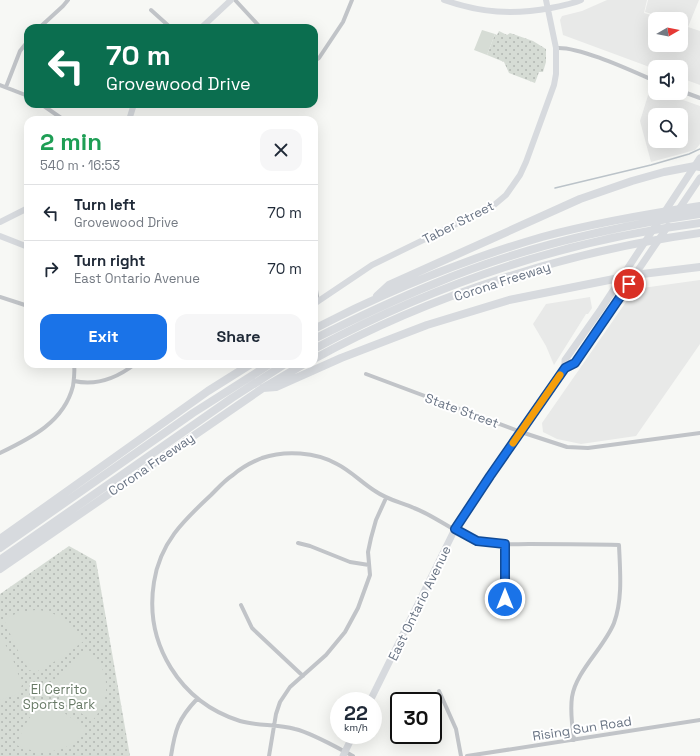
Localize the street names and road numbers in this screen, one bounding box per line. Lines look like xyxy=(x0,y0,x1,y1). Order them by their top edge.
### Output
street label: Taber Street xyxy=(420,197,497,248)
street label: Corona Freeway xyxy=(452,258,553,305)
street label: State Street xyxy=(423,389,501,432)
street label: Corona Freeway xyxy=(105,429,198,500)
street label: East Ontario Avenue xyxy=(384,543,455,664)
street label: Rising Sun Road xyxy=(531,712,633,745)

